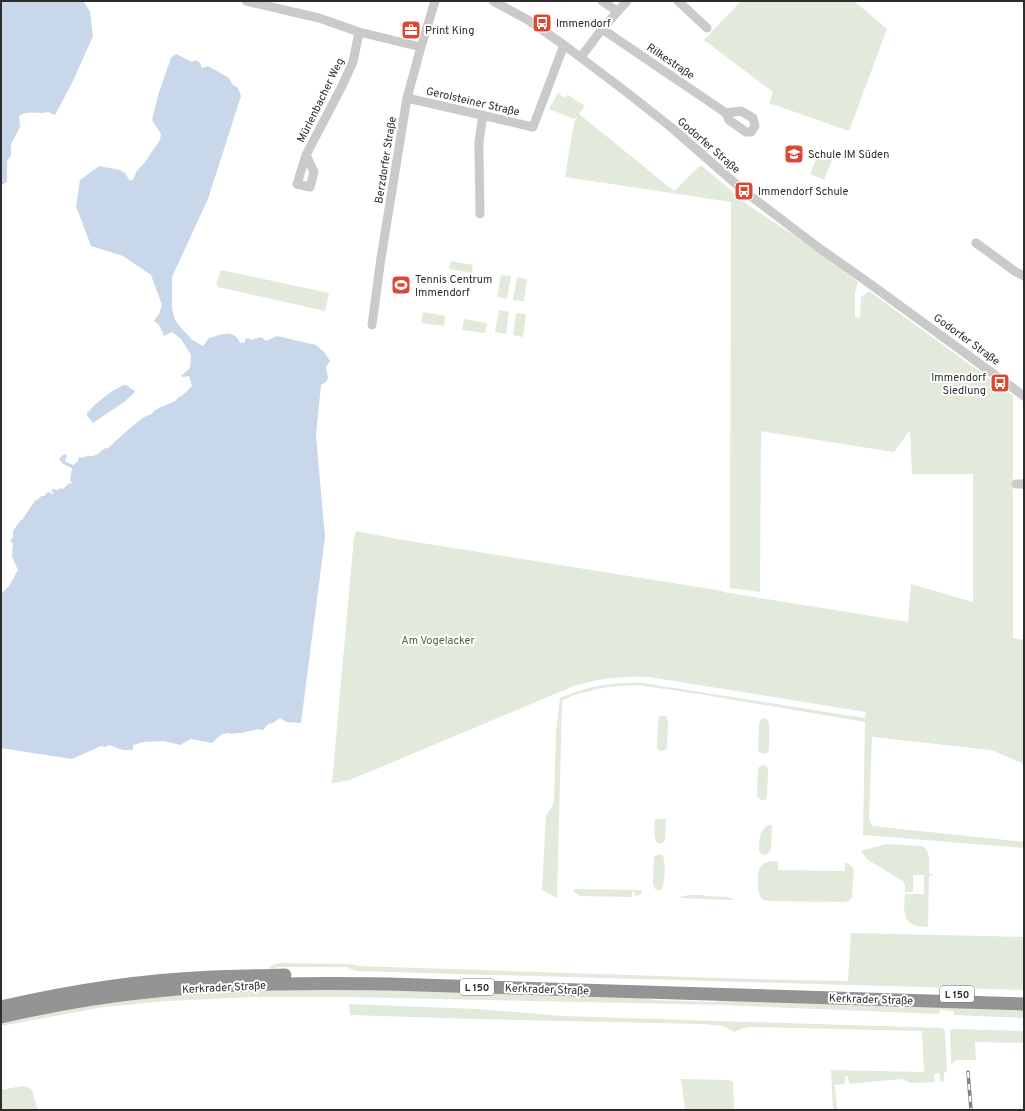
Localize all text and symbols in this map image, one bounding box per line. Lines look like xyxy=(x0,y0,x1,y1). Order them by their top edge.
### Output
bus stop icon: Immendorf xyxy=(531,12,553,34)
place label: Immendorf xyxy=(556,17,611,31)
office icon: Print King xyxy=(400,19,422,41)
place label: Print King xyxy=(425,24,474,38)
street label: Rilkestraße xyxy=(644,41,697,83)
street label: Mürlenbacher Weg xyxy=(294,56,347,145)
street label: Gerolsteiner Straße xyxy=(425,84,521,120)
street label: Godorfer Straße xyxy=(674,115,743,177)
street label: Berzdorfer Straße xyxy=(372,116,400,205)
school or university icon: Schule IM Süden xyxy=(783,143,805,165)
place label: Schule IM Süden xyxy=(808,148,889,162)
bus stop icon: Immendorf Schule xyxy=(733,180,755,202)
place label: Immendorf Schule xyxy=(758,185,848,199)
place label: Tennis Centrum Immendorf xyxy=(415,273,492,300)
sports icon: Tennis Centrum Immendorf xyxy=(390,274,412,296)
street label: Godorfer Straße xyxy=(930,311,1002,369)
place label: Immendorf Siedlung xyxy=(931,371,986,398)
bus stop icon: Immendorf Siedlung xyxy=(989,372,1011,394)
park label: Am Vogelacker xyxy=(401,634,476,648)
street label: Kerkrader Straße xyxy=(182,979,267,997)
road number: L 150 xyxy=(460,979,494,995)
street label: Kerkrader Straße xyxy=(505,982,589,998)
road number: L 150 xyxy=(940,986,974,1002)
street label: Kerkrader Straße xyxy=(829,992,913,1008)

